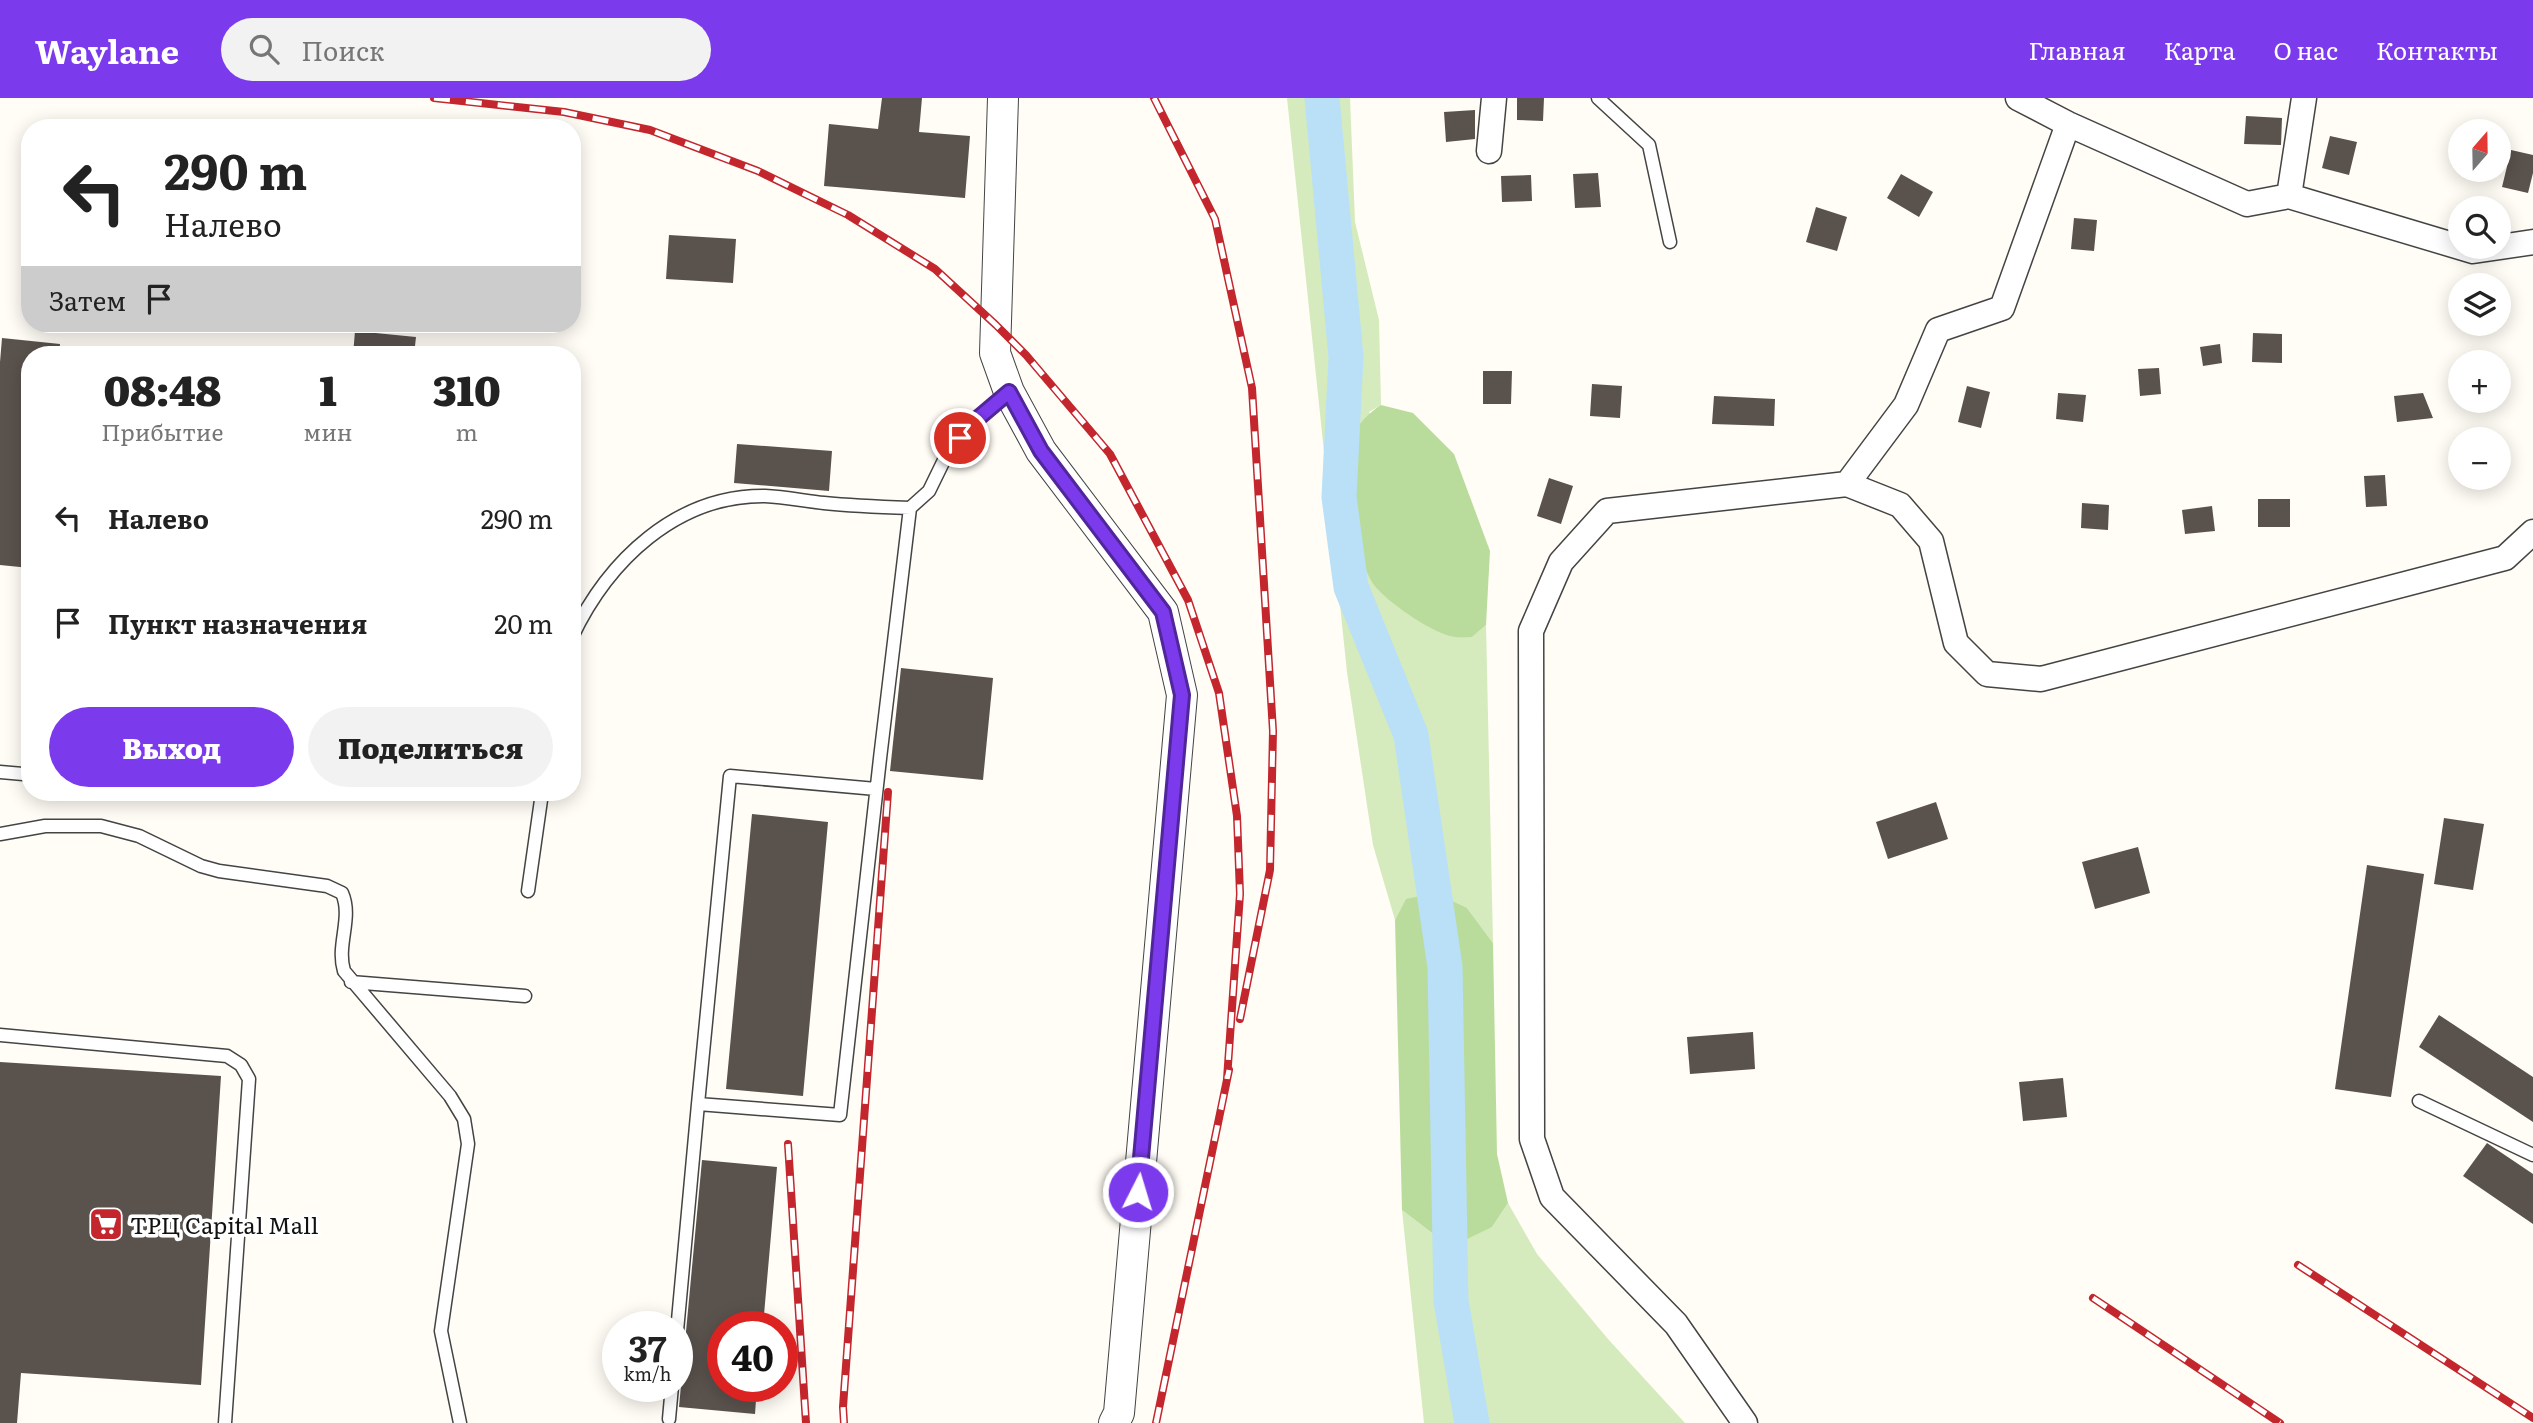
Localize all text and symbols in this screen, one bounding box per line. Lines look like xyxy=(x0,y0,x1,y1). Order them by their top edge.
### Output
search box xyxy=(221,18,711,81)
text: Waylane xyxy=(35,25,179,74)
icon: search xyxy=(245,30,283,68)
text: Поиск xyxy=(301,30,384,69)
text: Главная xyxy=(2028,32,2126,67)
text: Карта xyxy=(2164,32,2236,67)
text: О нас xyxy=(2274,32,2338,67)
text: Контакты xyxy=(2376,32,2498,67)
north arrow xyxy=(2448,119,2511,182)
map controls xyxy=(2448,119,2511,490)
text: 290 m xyxy=(164,132,307,205)
icon: left xyxy=(49,147,140,238)
button: search xyxy=(2448,196,2511,259)
text: Налево xyxy=(164,199,282,247)
button: layers xyxy=(2448,273,2511,336)
text: Затем xyxy=(49,280,126,319)
icon: arrive xyxy=(140,280,178,318)
button: + xyxy=(2448,350,2511,413)
text: 08:48 xyxy=(103,357,221,419)
text: 1 xyxy=(319,357,337,419)
text: 310 xyxy=(433,357,501,419)
pin xyxy=(930,408,990,468)
text: Прибытие xyxy=(101,414,223,448)
text: мин xyxy=(304,414,353,448)
text: m xyxy=(456,414,478,448)
icon: arrive xyxy=(941,419,979,457)
button: − xyxy=(2448,427,2511,490)
text: Налево xyxy=(108,498,209,537)
text: 290 m xyxy=(481,498,553,537)
icon: left xyxy=(49,499,87,537)
text: Пункт назначения xyxy=(108,603,367,642)
text: 20 m xyxy=(494,603,553,642)
icon: arrive xyxy=(49,604,87,642)
button: Выход xyxy=(49,707,294,787)
button: Поделиться xyxy=(308,707,553,787)
position arrow xyxy=(1101,1155,1175,1229)
supermarket icon: ТРЦ Capital Mall xyxy=(87,1205,125,1243)
place label: ТРЦ Capital Mall xyxy=(130,1207,319,1241)
speed limit sign: 40 xyxy=(707,1311,798,1402)
text: 37 xyxy=(629,1321,666,1373)
text: km/h xyxy=(624,1360,671,1387)

